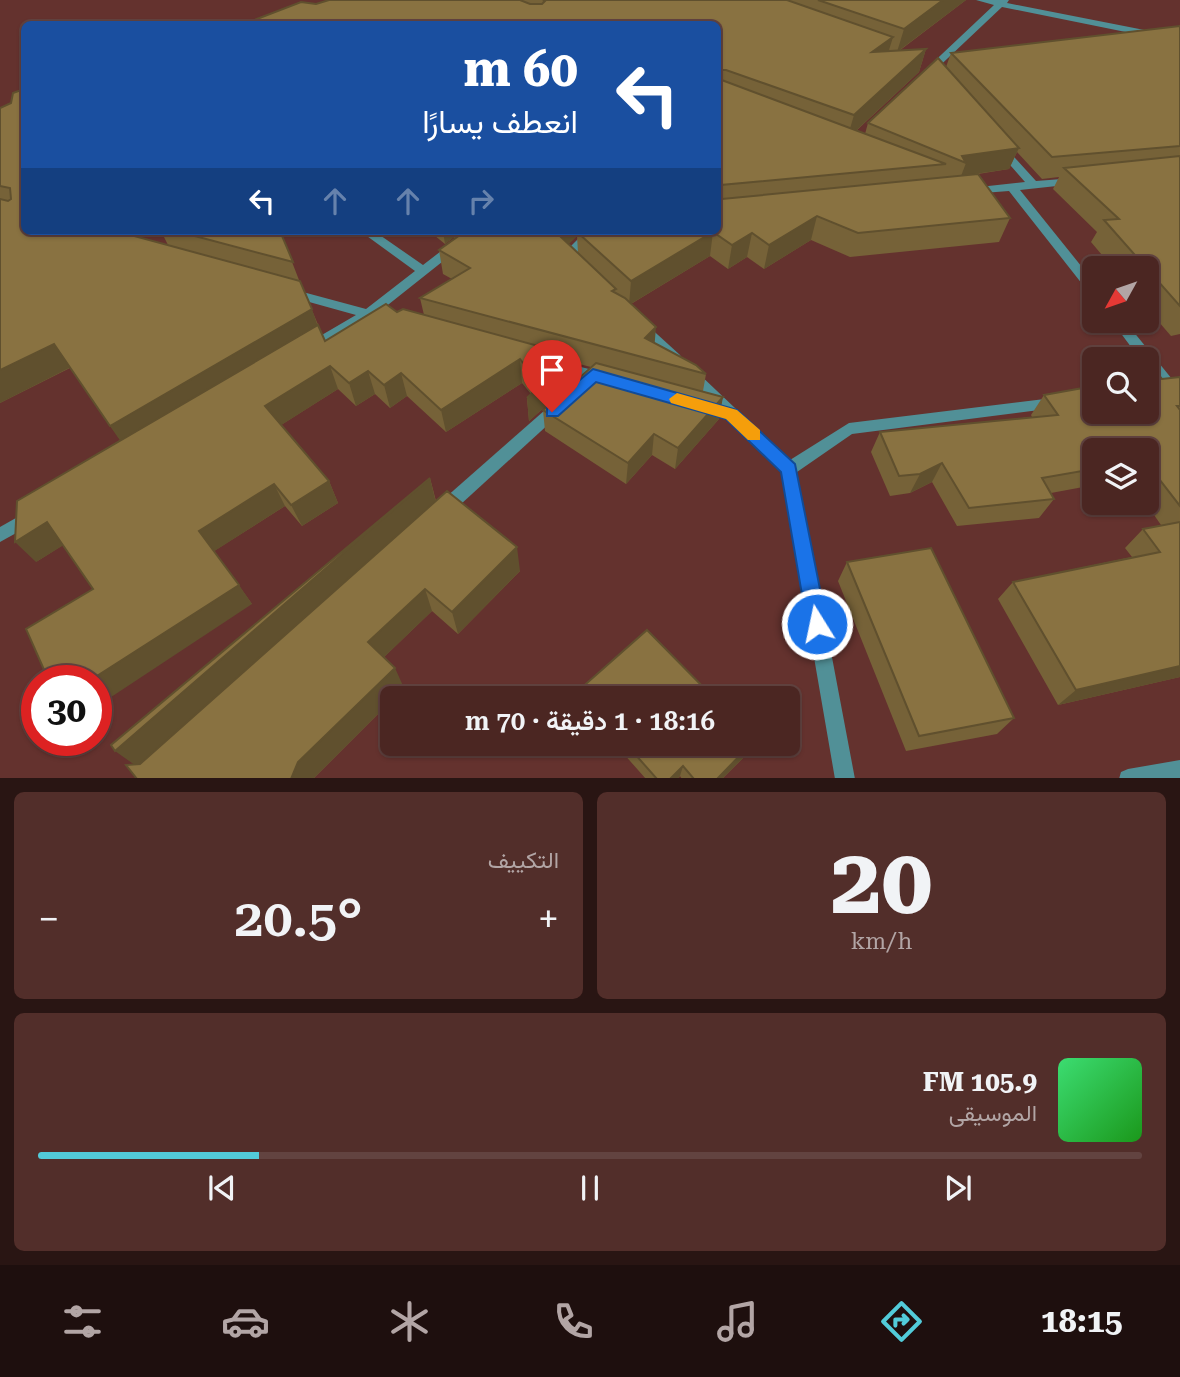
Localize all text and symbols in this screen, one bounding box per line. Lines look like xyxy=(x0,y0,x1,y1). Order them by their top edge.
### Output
text: 60 m xyxy=(463,41,578,98)
icon: left xyxy=(602,49,693,140)
text: انعطف يسارًا xyxy=(422,103,578,141)
icon: left xyxy=(243,182,281,220)
icon: ahead xyxy=(316,182,354,220)
icon: ahead xyxy=(389,182,427,220)
icon: right xyxy=(462,182,500,220)
north arrow xyxy=(1082,256,1158,332)
map controls xyxy=(1082,256,1159,515)
pin xyxy=(522,340,582,412)
button: search xyxy=(1082,347,1159,424)
icon: arrive xyxy=(533,351,571,389)
button: layers xyxy=(1082,438,1159,515)
position arrow xyxy=(780,587,854,661)
speed limit sign: 30 xyxy=(21,665,112,756)
text: 18:16 · 1 دقيقة · 70 m xyxy=(465,706,715,736)
text: 20 xyxy=(831,829,932,935)
text: التكييف xyxy=(488,847,559,874)
text: 20.5° xyxy=(234,888,363,949)
text: − xyxy=(38,897,59,941)
text: + xyxy=(538,897,559,941)
text: km/h xyxy=(851,928,912,955)
text: 105.9 FM xyxy=(923,1067,1037,1097)
text: الموسيقى xyxy=(949,1100,1037,1127)
icon: previous xyxy=(203,1169,241,1207)
icon: pause xyxy=(571,1169,609,1207)
icon: next xyxy=(939,1169,977,1207)
icon: filters xyxy=(58,1297,107,1346)
icon: car xyxy=(221,1297,270,1346)
icon: climate xyxy=(385,1297,434,1346)
icon: phone xyxy=(549,1297,598,1346)
icon: music xyxy=(713,1297,762,1346)
icon: directions xyxy=(877,1297,926,1346)
text: 18:15 xyxy=(1041,1302,1123,1340)

